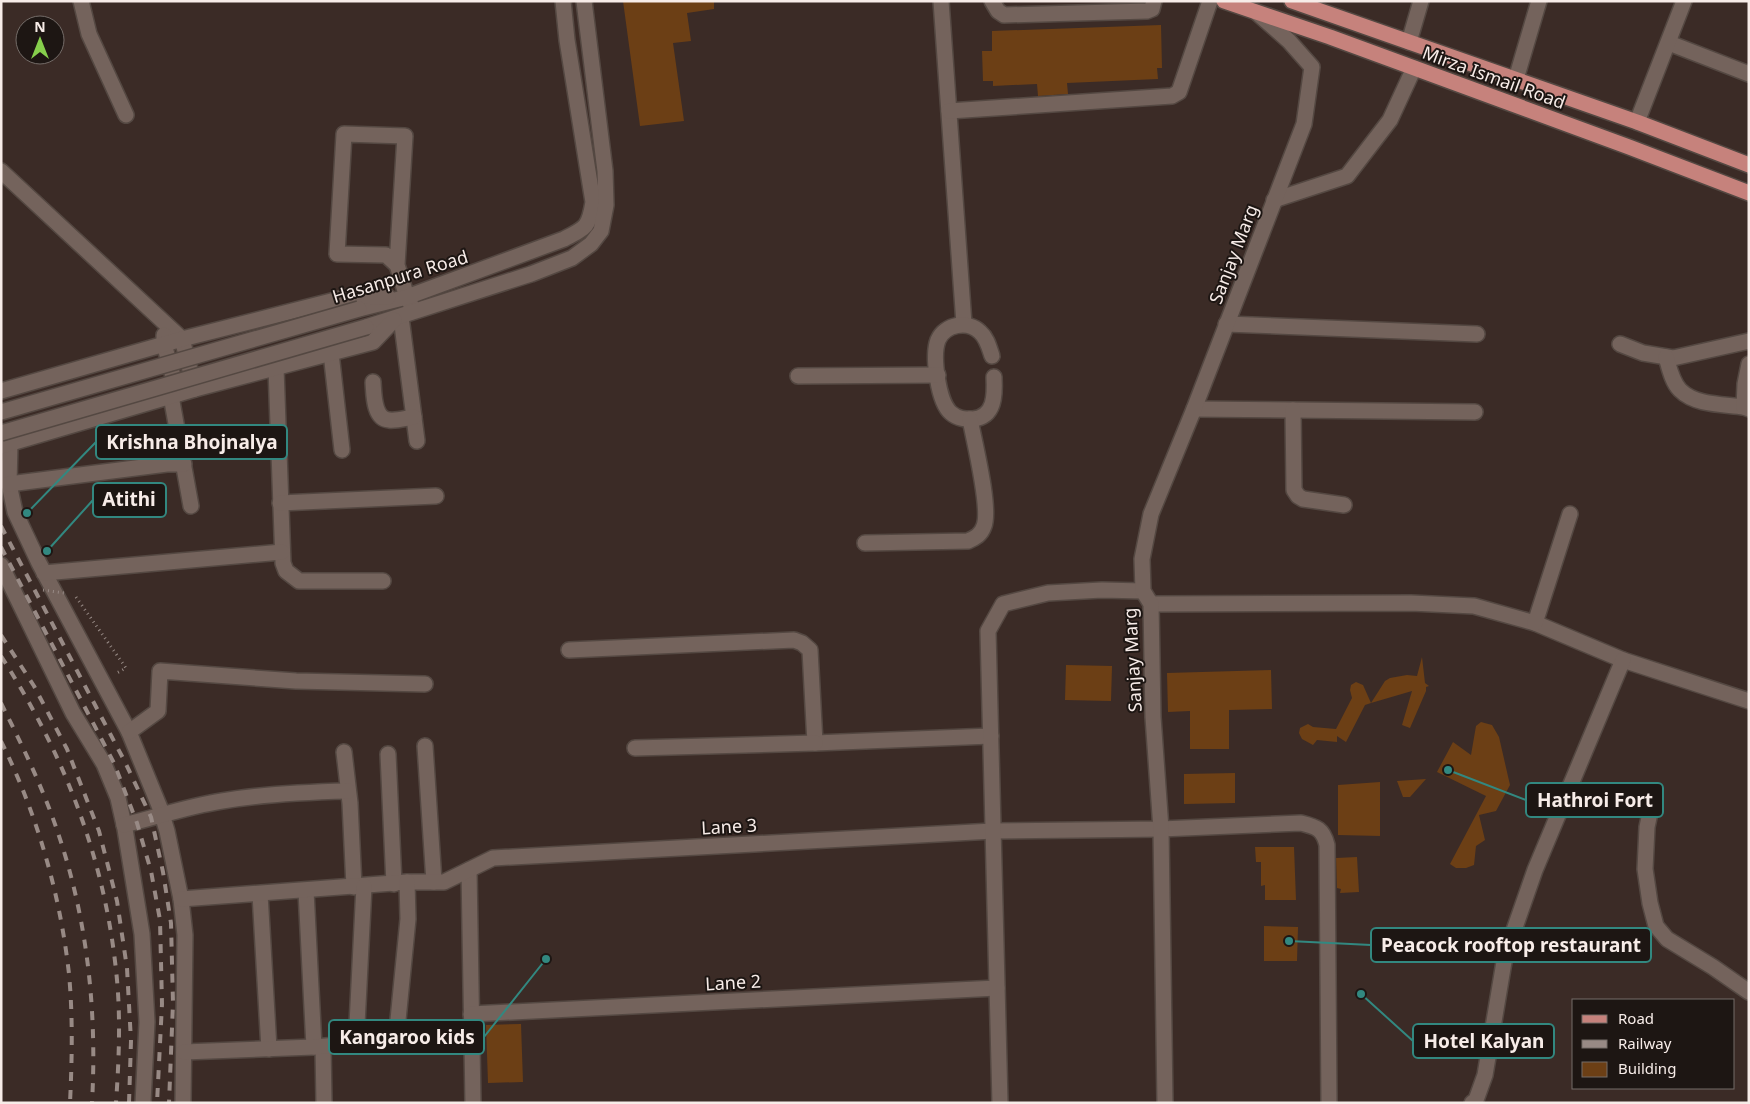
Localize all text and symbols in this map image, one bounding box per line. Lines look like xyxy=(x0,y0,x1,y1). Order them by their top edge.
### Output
north arrow xyxy=(15,15,65,65)
text: N xyxy=(34,17,46,36)
street label: Mirza Ismail Road xyxy=(1419,40,1569,114)
street label: Sanjay Marg xyxy=(1203,201,1263,307)
street label: Hasanpura Road xyxy=(329,244,471,308)
callout: Krishna Bhojnalya xyxy=(96,425,287,459)
text: Krishna Bhojnalya xyxy=(106,429,278,455)
callout: Atithi xyxy=(93,483,166,517)
text: Atithi xyxy=(102,486,156,512)
street label: Sanjay Marg xyxy=(1117,607,1147,713)
callout: Hathroi Fort xyxy=(1526,783,1663,817)
text: Hathroi Fort xyxy=(1537,787,1653,813)
street label: Lane 3 xyxy=(701,813,757,839)
callout: Peacock rooftop restaurant xyxy=(1371,928,1651,962)
text: Peacock rooftop restaurant xyxy=(1381,932,1641,958)
street label: Lane 2 xyxy=(705,969,761,995)
legend xyxy=(1572,999,1735,1089)
text: Road xyxy=(1618,1008,1654,1028)
callout: Kangaroo kids xyxy=(329,1020,484,1054)
text: Kangaroo kids xyxy=(339,1024,475,1050)
callout: Hotel Kalyan xyxy=(1413,1024,1554,1058)
text: Hotel Kalyan xyxy=(1424,1028,1544,1054)
text: Railway xyxy=(1618,1033,1672,1053)
text: Building xyxy=(1618,1058,1676,1078)

